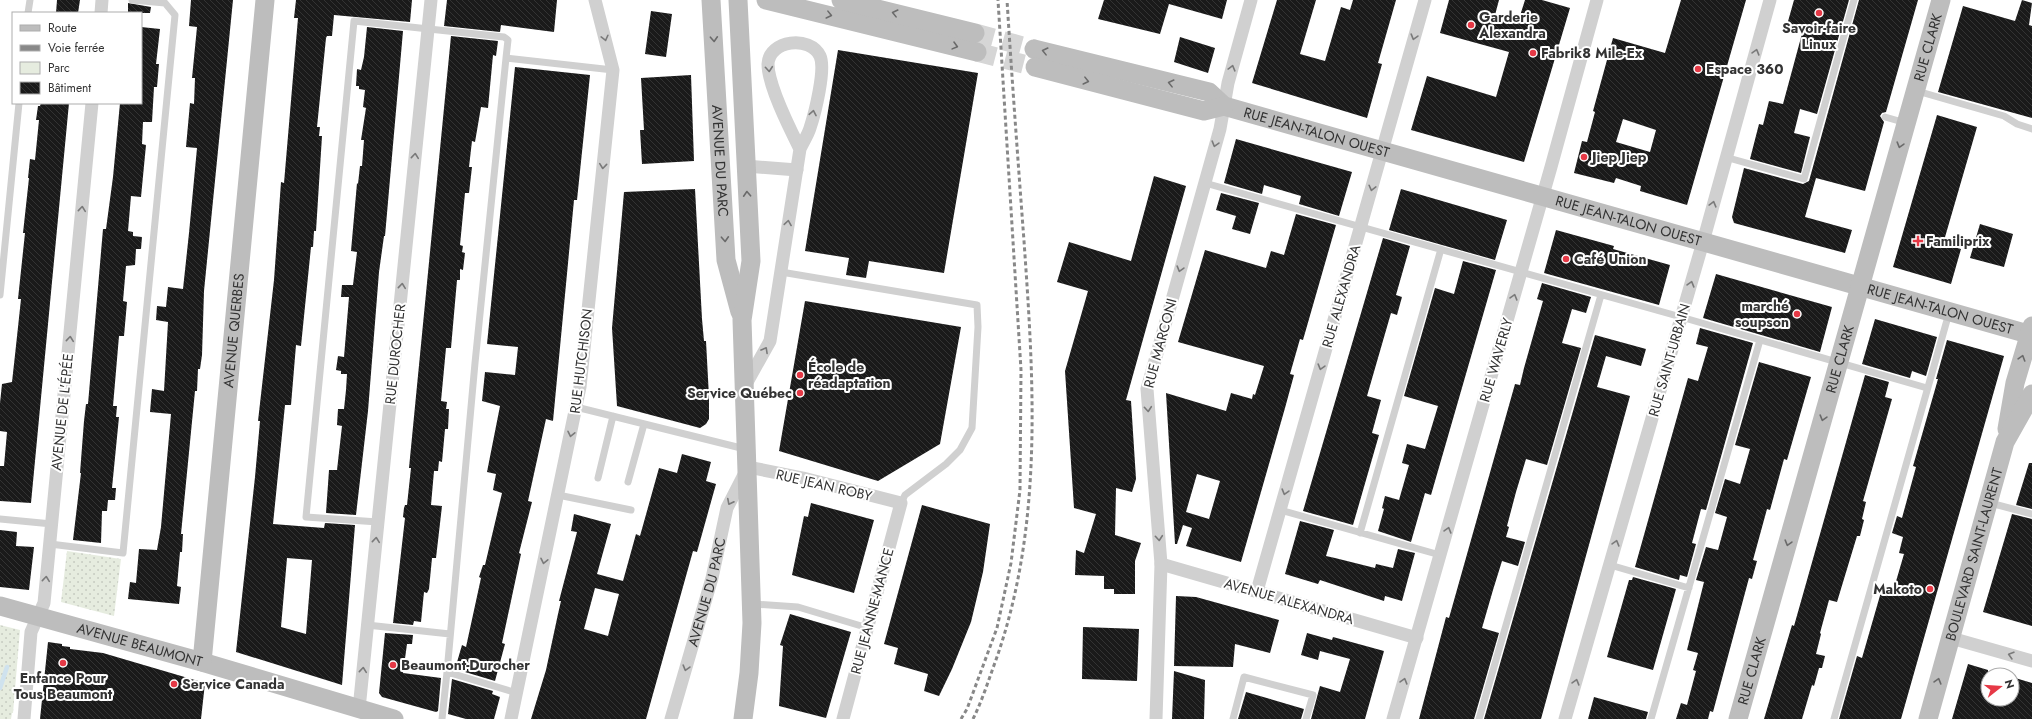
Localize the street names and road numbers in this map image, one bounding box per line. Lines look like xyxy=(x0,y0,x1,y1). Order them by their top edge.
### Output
street label: RUE CLARK xyxy=(1909,11,1947,84)
street label: RUE JEAN-TALON OUEST xyxy=(1241,102,1392,163)
street label: AVENUE DU PARC xyxy=(707,104,733,217)
street label: RUE JEAN-TALON OUEST xyxy=(1553,190,1704,251)
street label: RUE ALEXANDRA xyxy=(1317,241,1365,350)
street label: AVENUE QUERBES xyxy=(218,272,249,389)
street label: RUE JEAN-TALON OUEST xyxy=(1865,279,2016,339)
street label: RUE MARCONI xyxy=(1138,296,1182,390)
street label: RUE SAINT-URBAIN xyxy=(1643,301,1695,419)
street label: RUE DUROCHER xyxy=(380,303,410,405)
street label: RUE HUTCHISON xyxy=(565,307,597,415)
street label: RUE WAVERLY xyxy=(1474,315,1518,404)
street label: RUE CLARK xyxy=(1821,323,1859,395)
street label: AVENUE DE L'ÉPÉE xyxy=(46,353,78,471)
street label: RUE JEAN ROBY xyxy=(774,464,874,506)
street label: BOULEVARD SAINT-LAURENT xyxy=(1940,465,2007,643)
street label: AVENUE DU PARC xyxy=(683,536,730,649)
street label: RUE JEANNE-MANCE xyxy=(846,546,898,676)
street label: AVENUE ALEXANDRA xyxy=(1222,573,1357,629)
street label: AVENUE BEAUMONT xyxy=(75,618,205,672)
street label: RUE CLARK xyxy=(1732,634,1771,707)

